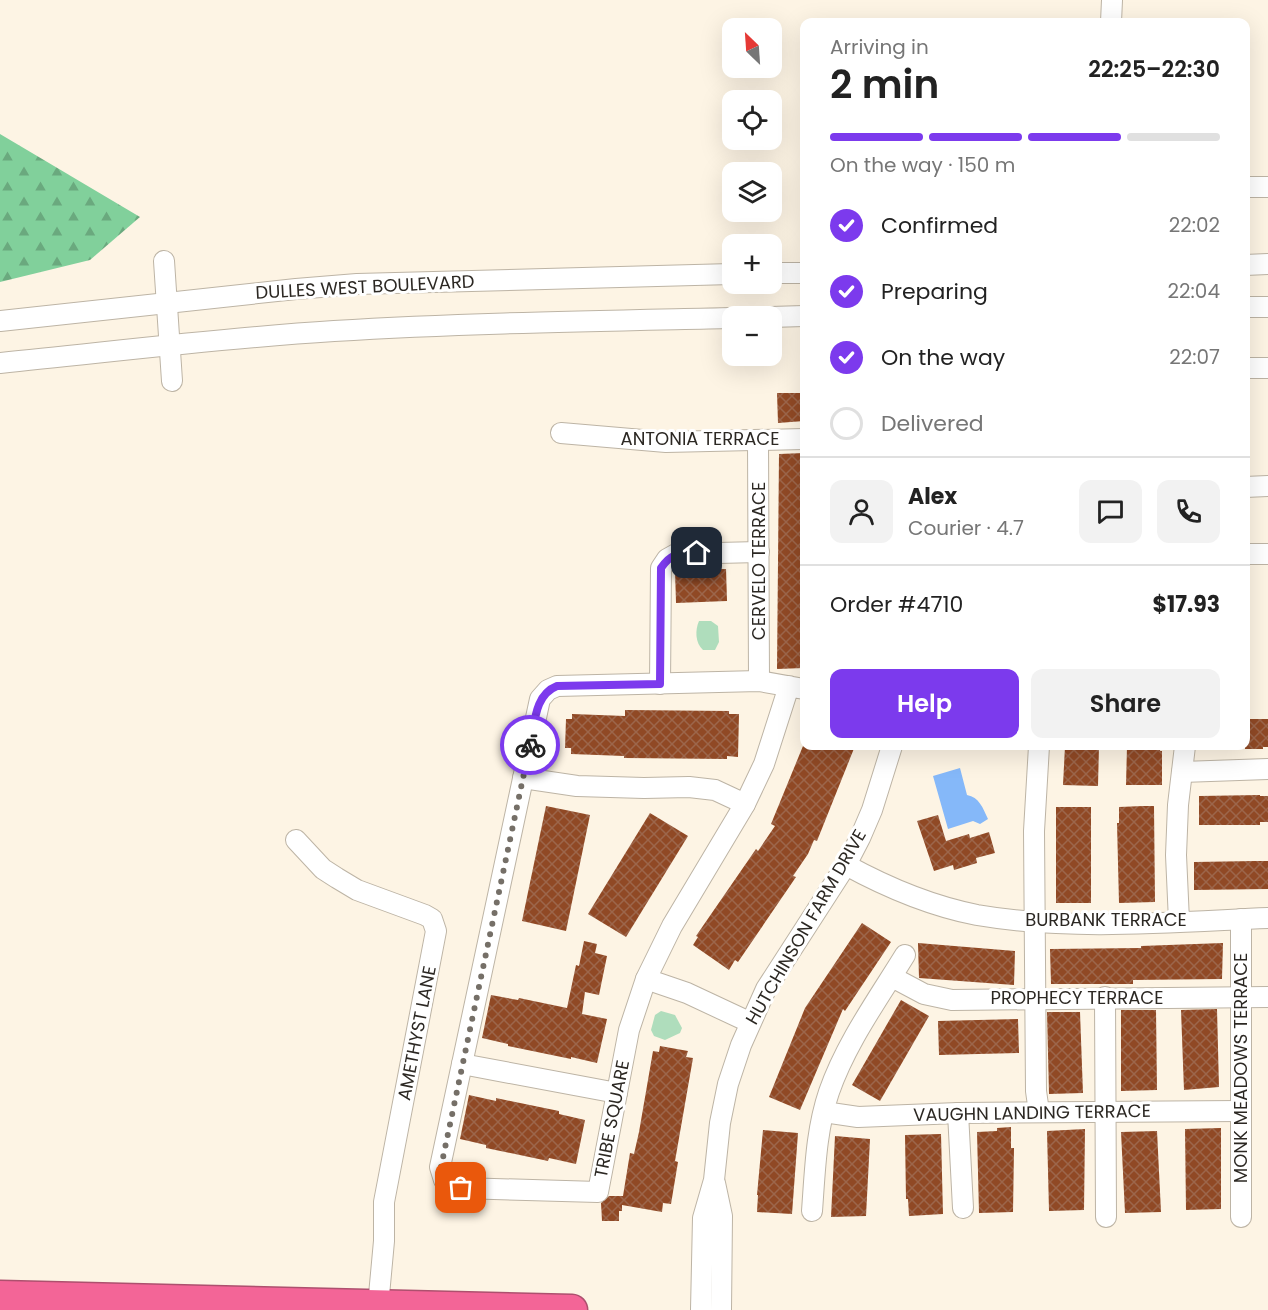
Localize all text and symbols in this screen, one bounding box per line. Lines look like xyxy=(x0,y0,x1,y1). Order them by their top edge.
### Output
north arrow xyxy=(722,18,782,78)
map controls xyxy=(722,18,782,366)
text: Arriving in xyxy=(830,33,929,61)
text: 22:25–22:30 xyxy=(1088,54,1220,85)
text: 2 min xyxy=(830,57,939,112)
button: locate xyxy=(722,90,782,150)
text: On the way · 150 m xyxy=(830,151,1015,179)
button: layers xyxy=(722,162,782,222)
icon: check xyxy=(830,209,863,242)
text: Confirmed xyxy=(881,210,998,241)
text: 22:02 xyxy=(1169,211,1220,239)
button: + xyxy=(722,234,782,294)
street label: DULLES WEST BOULEVARD xyxy=(255,268,475,305)
icon: check xyxy=(830,275,863,308)
text: Preparing xyxy=(881,276,988,307)
text: 22:04 xyxy=(1168,277,1220,305)
button: − xyxy=(722,306,782,366)
icon: check xyxy=(830,341,863,374)
text: On the way xyxy=(881,342,1005,373)
text: 22:07 xyxy=(1169,343,1220,371)
text: Delivered xyxy=(881,408,984,439)
street label: ANTONIA TERRACE xyxy=(621,426,779,451)
button: person xyxy=(830,480,893,543)
button: chat xyxy=(1079,480,1142,543)
button: phone xyxy=(1157,480,1220,543)
text: Alex xyxy=(908,481,957,512)
street label: CERVELO TERRACE xyxy=(746,482,771,640)
text: Courier · 4.7 xyxy=(908,514,1024,542)
pin xyxy=(671,527,722,578)
icon: home xyxy=(680,536,713,569)
text: Order #4710 xyxy=(830,589,963,620)
text: $17.93 xyxy=(1152,589,1220,620)
button: Help xyxy=(830,669,1019,738)
button: Share xyxy=(1031,669,1220,738)
courier xyxy=(500,715,560,775)
icon: bike xyxy=(514,729,547,762)
street label: HUTCHINSON FARM DRIVE xyxy=(739,824,872,1029)
street label: BURBANK TERRACE xyxy=(1025,907,1187,932)
street label: MONK MEADOWS TERRACE xyxy=(1228,953,1253,1183)
street label: AMETHYST LANE xyxy=(391,964,442,1102)
street label: PROPHECY TERRACE xyxy=(991,985,1163,1010)
street label: TRIBE SQUARE xyxy=(588,1058,635,1180)
street label: VAUGHN LANDING TERRACE xyxy=(913,1098,1151,1127)
pin xyxy=(435,1162,486,1213)
icon: bag xyxy=(444,1171,477,1204)

